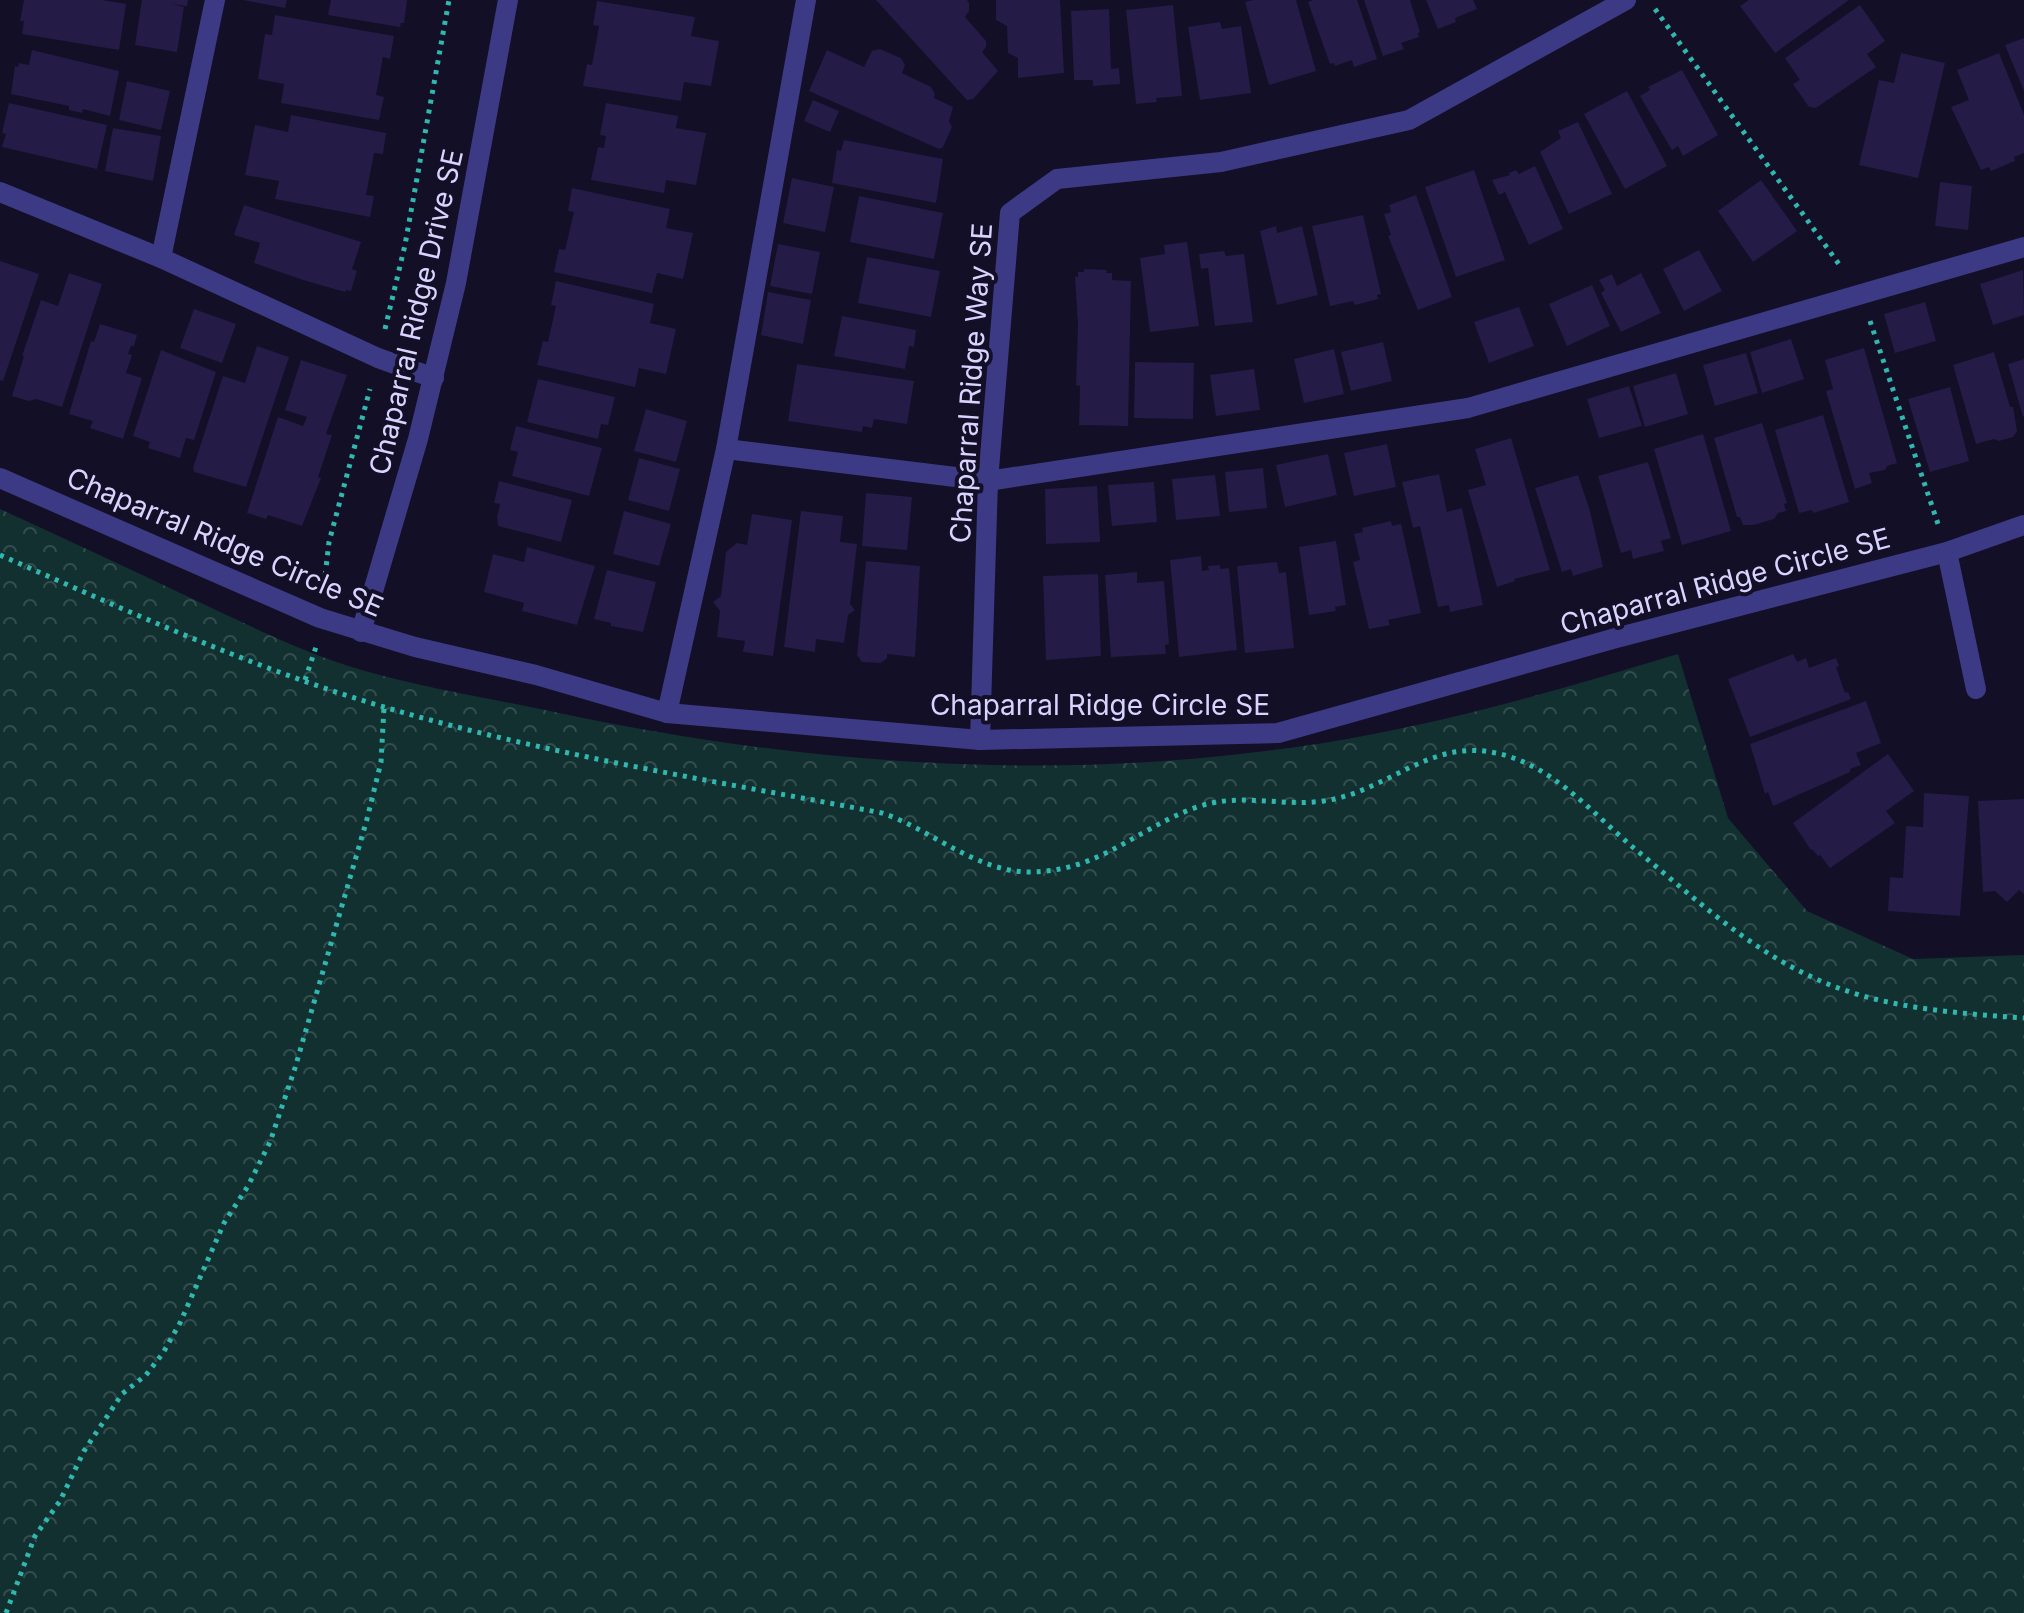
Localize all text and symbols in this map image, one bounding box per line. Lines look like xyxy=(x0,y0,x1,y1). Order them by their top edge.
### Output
street label: Chaparral Ridge Drive SE xyxy=(362,146,470,478)
street label: Chaparral Ridge Way SE xyxy=(943,222,999,544)
street label: Chaparral Ridge Circle SE xyxy=(62,460,388,624)
street label: Chaparral Ridge Circle SE xyxy=(1556,521,1894,641)
street label: Chaparral Ridge Circle SE xyxy=(930,688,1270,722)

